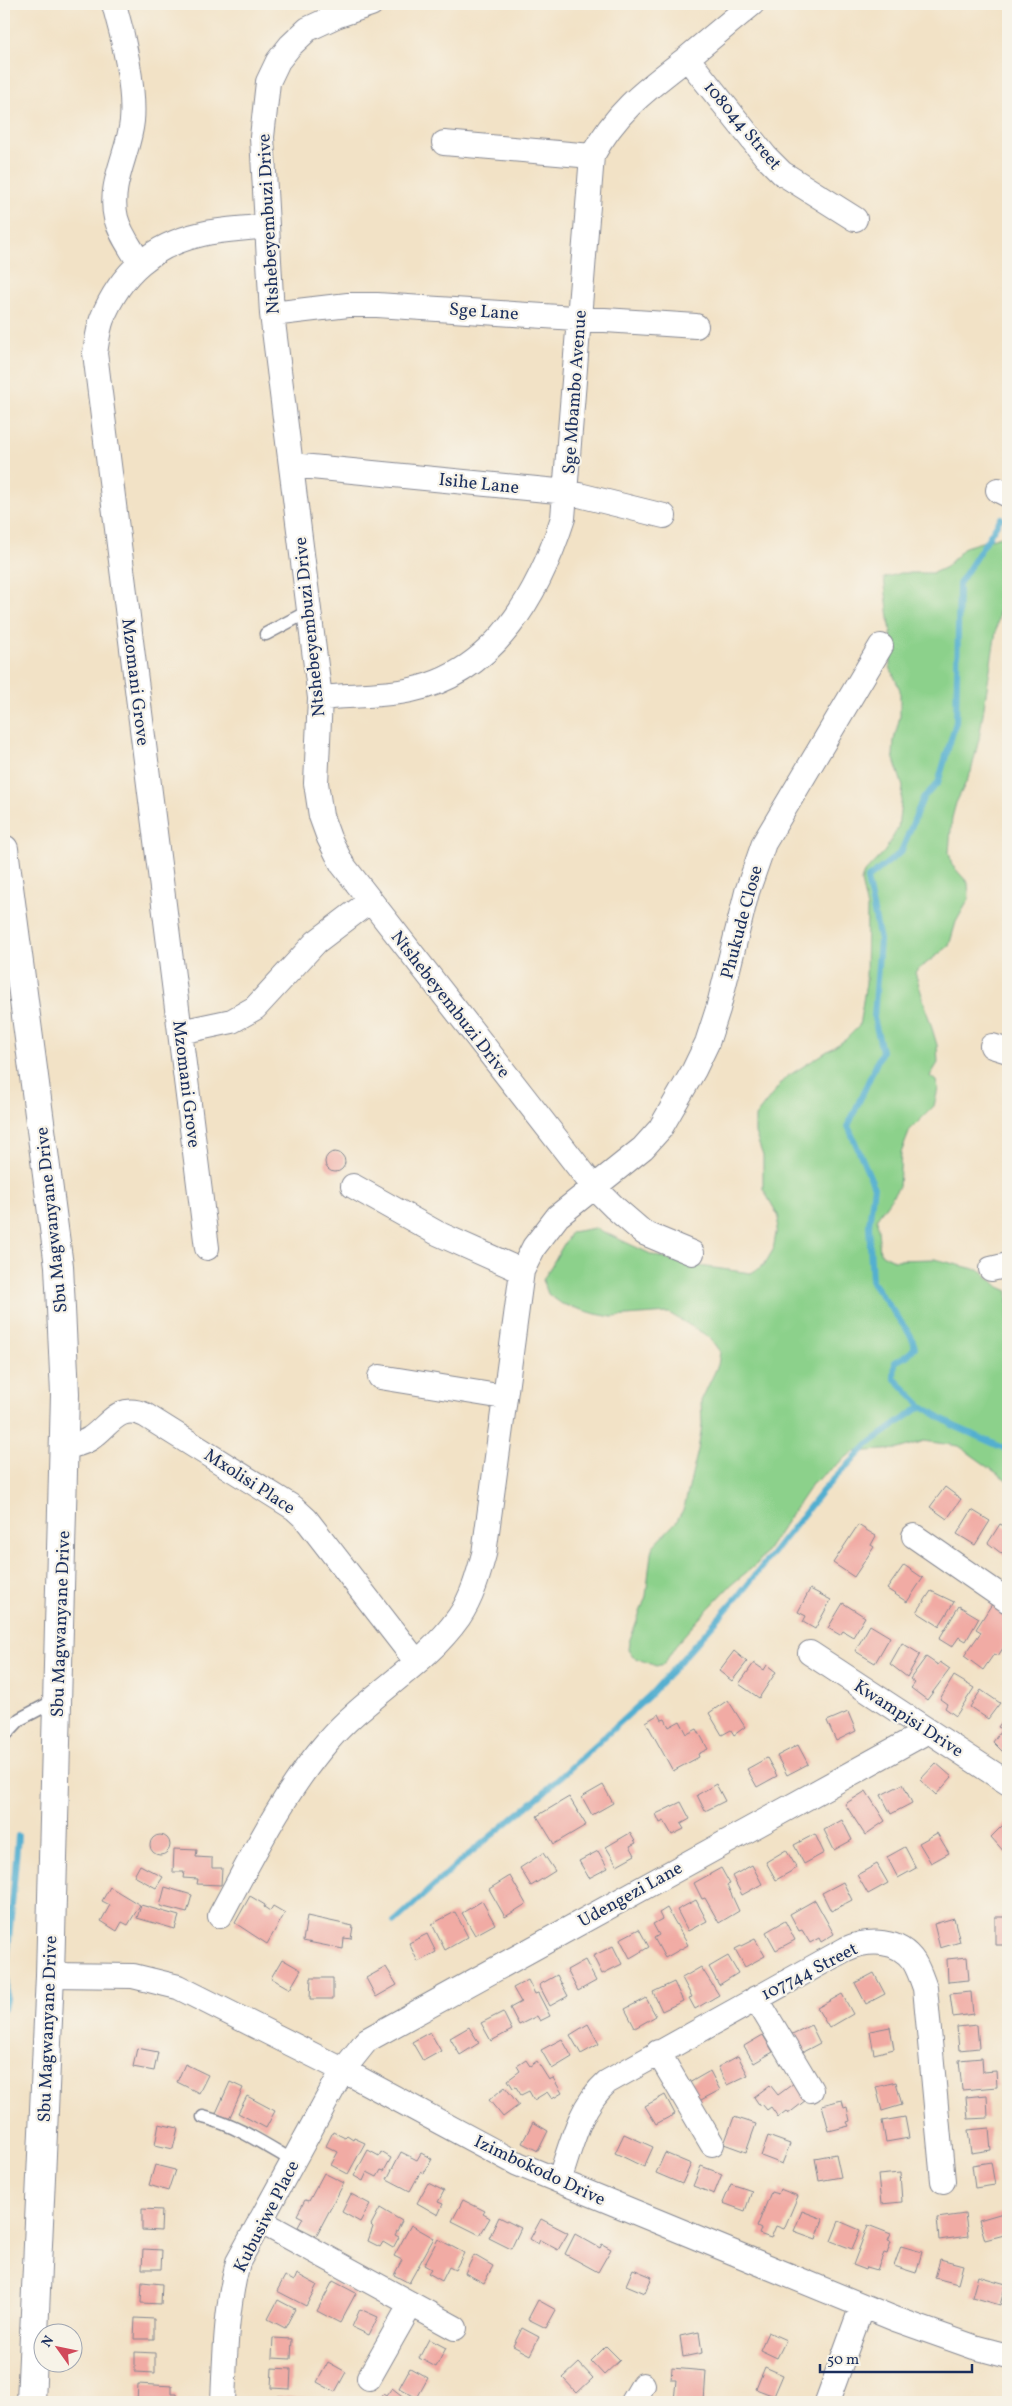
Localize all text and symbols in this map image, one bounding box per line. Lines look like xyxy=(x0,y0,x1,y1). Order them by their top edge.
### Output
street label: 108044 Street xyxy=(697,76,787,176)
street label: Ntshebeyembuzi Drive xyxy=(252,133,287,315)
street label: Sge Lane xyxy=(448,298,519,327)
street label: Sge Mbambo Avenue xyxy=(557,309,594,475)
street label: Isihe Lane xyxy=(437,468,520,501)
street label: Ntshebeyembuzi Drive xyxy=(289,536,332,718)
street label: Mzomani Grove xyxy=(114,617,155,747)
street label: Phukude Close xyxy=(715,863,770,982)
street label: Ntshebeyembuzi Drive xyxy=(384,926,515,1084)
street label: Mzomani Grove xyxy=(165,1019,206,1149)
street label: Sbu Magwanyane Drive xyxy=(30,1126,75,1314)
street label: Mxolisi Place xyxy=(199,1443,300,1521)
street label: Sbu Magwanyane Drive xyxy=(46,1530,77,1718)
street label: Kwampisi Drive xyxy=(848,1674,968,1764)
street label: Udengezi Lane xyxy=(574,1856,687,1934)
street label: Sbu Magwanyane Drive xyxy=(33,1935,64,2123)
street label: 107744 Street xyxy=(757,1937,862,2007)
street label: Izimbokodo Drive xyxy=(470,2130,609,2213)
street label: Kubusiwe Place xyxy=(228,2156,306,2277)
north arrow xyxy=(32,2324,82,2374)
text: N xyxy=(38,2332,59,2351)
scale bar xyxy=(820,2341,972,2373)
text: 50 m xyxy=(827,2350,859,2371)

